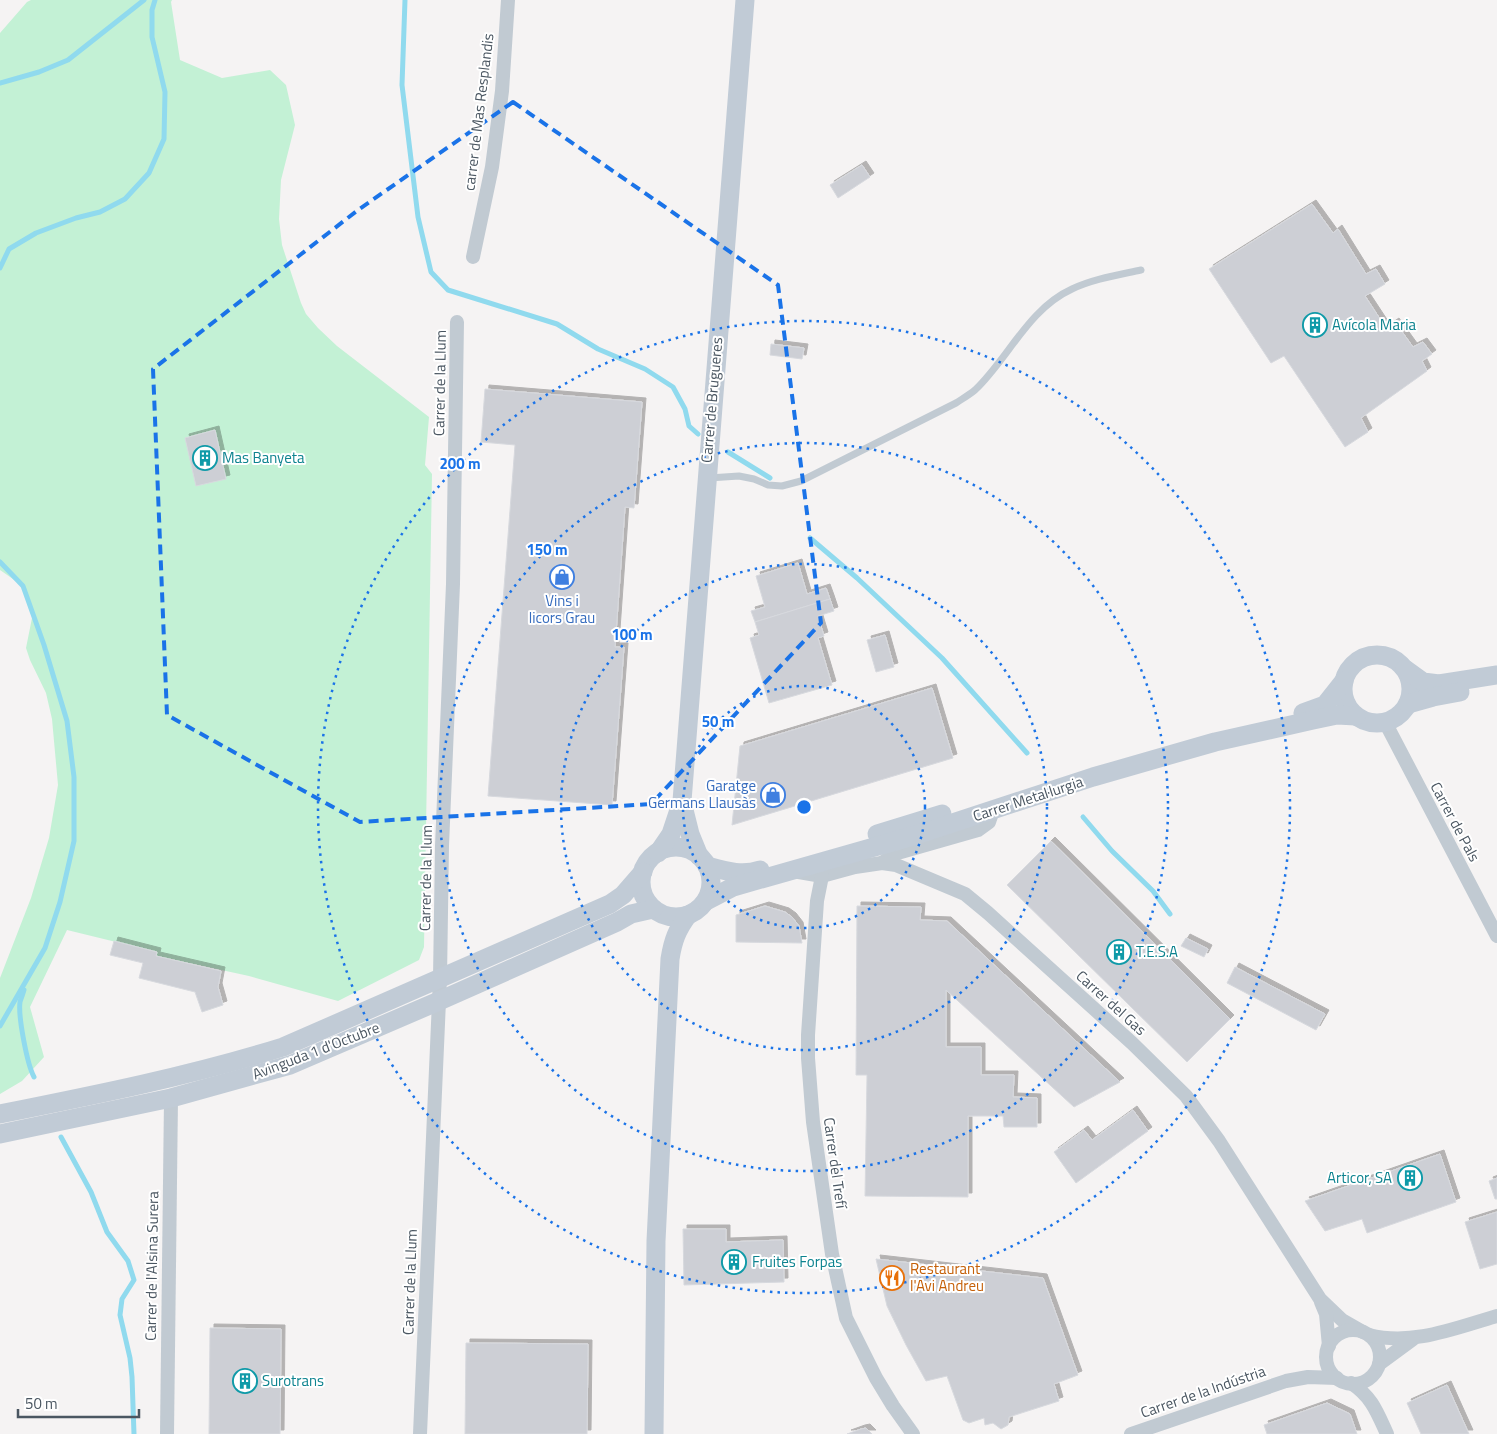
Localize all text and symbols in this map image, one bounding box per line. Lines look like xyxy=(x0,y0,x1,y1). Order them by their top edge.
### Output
street label: carrer de Mas Resplandis xyxy=(457,32,500,192)
building icon: Avícola Maria xyxy=(1302,312,1328,338)
place label: Avícola Maria xyxy=(1332,313,1416,336)
street label: Carrer de la Llum xyxy=(427,330,452,436)
street label: Carrer de Brugueres xyxy=(695,336,728,464)
building icon: Mas Banyeta xyxy=(192,445,218,471)
place label: Mas Banyeta xyxy=(222,446,305,469)
text: 200 m xyxy=(439,452,481,475)
text: 150 m xyxy=(526,538,568,561)
shop icon: Vins i licors Grau xyxy=(549,564,575,590)
place label: Vins i licors Grau xyxy=(529,589,595,629)
text: 100 m xyxy=(611,623,653,646)
text: 50 m xyxy=(702,710,734,733)
street label: Carrer Metal·lurgia xyxy=(970,770,1087,827)
place label: Garatge Germans Llausàs xyxy=(648,774,756,814)
street label: Carrer de Pals xyxy=(1425,778,1486,866)
shop icon: Garatge Germans Llausàs xyxy=(760,782,786,808)
centre of rings xyxy=(795,798,813,816)
street label: Carrer de la Llum xyxy=(413,825,438,931)
building icon: T.E.S.A xyxy=(1106,939,1132,965)
place label: T.E.S.A xyxy=(1136,940,1178,963)
street label: Carrer del Gas xyxy=(1071,965,1152,1041)
street label: Avinguda 1 d'Octubre xyxy=(249,1016,383,1085)
street label: Carrer del Trefí xyxy=(818,1116,854,1212)
building icon: Articor, SA xyxy=(1397,1165,1423,1191)
place label: Articor, SA xyxy=(1327,1166,1392,1189)
street label: Carrer de l'Alsina Surera xyxy=(139,1190,164,1341)
street label: Carrer de la Llum xyxy=(396,1229,423,1335)
building icon: Fruites Forpas xyxy=(721,1249,747,1275)
place label: Fruites Forpas xyxy=(752,1250,842,1273)
place label: Restaurant l'Avi Andreu xyxy=(910,1257,984,1297)
restaurant icon: Restaurant l'Avi Andreu xyxy=(879,1265,905,1291)
street label: Carrer de la Indústria xyxy=(1137,1359,1269,1424)
building icon: Surotrans xyxy=(232,1368,258,1394)
place label: Surotrans xyxy=(262,1369,324,1392)
scale bar xyxy=(18,1386,139,1418)
text: 50 m xyxy=(25,1392,58,1415)

